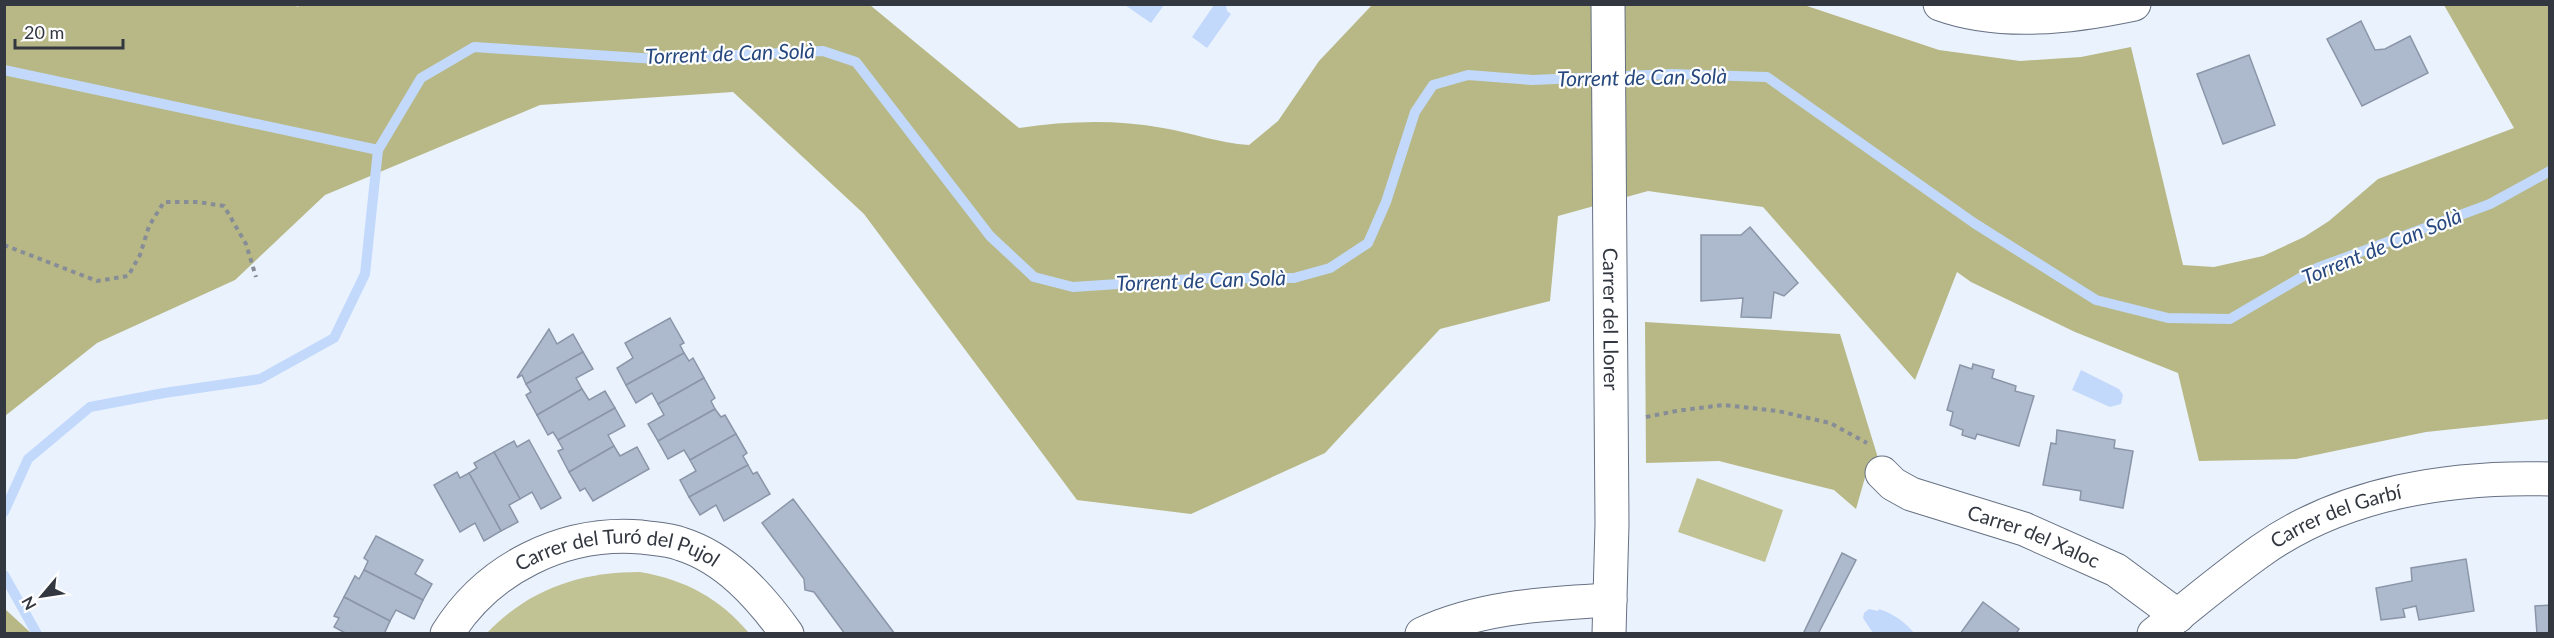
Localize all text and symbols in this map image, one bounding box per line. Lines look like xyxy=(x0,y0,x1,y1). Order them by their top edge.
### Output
scale bar xyxy=(15,12,123,50)
text: 20 m xyxy=(24,21,64,43)
water label: Torrent de Can Solà xyxy=(644,37,815,68)
water label: Torrent de Can Solà xyxy=(1557,63,1727,90)
water label: Torrent de Can Solà xyxy=(2298,202,2465,289)
street label: Carrer del Llorer xyxy=(1599,248,1624,391)
water label: Torrent de Can Solà xyxy=(1115,264,1286,295)
street label: Carrer del Garbí xyxy=(2265,478,2405,552)
street label: Carrer del Xaloc xyxy=(1965,499,2104,572)
text: Carrer del Turó del Pujol xyxy=(511,523,725,575)
street label: Carrer del Turó del Pujol xyxy=(512,555,724,583)
north arrow xyxy=(12,566,72,626)
text: N xyxy=(17,594,40,614)

